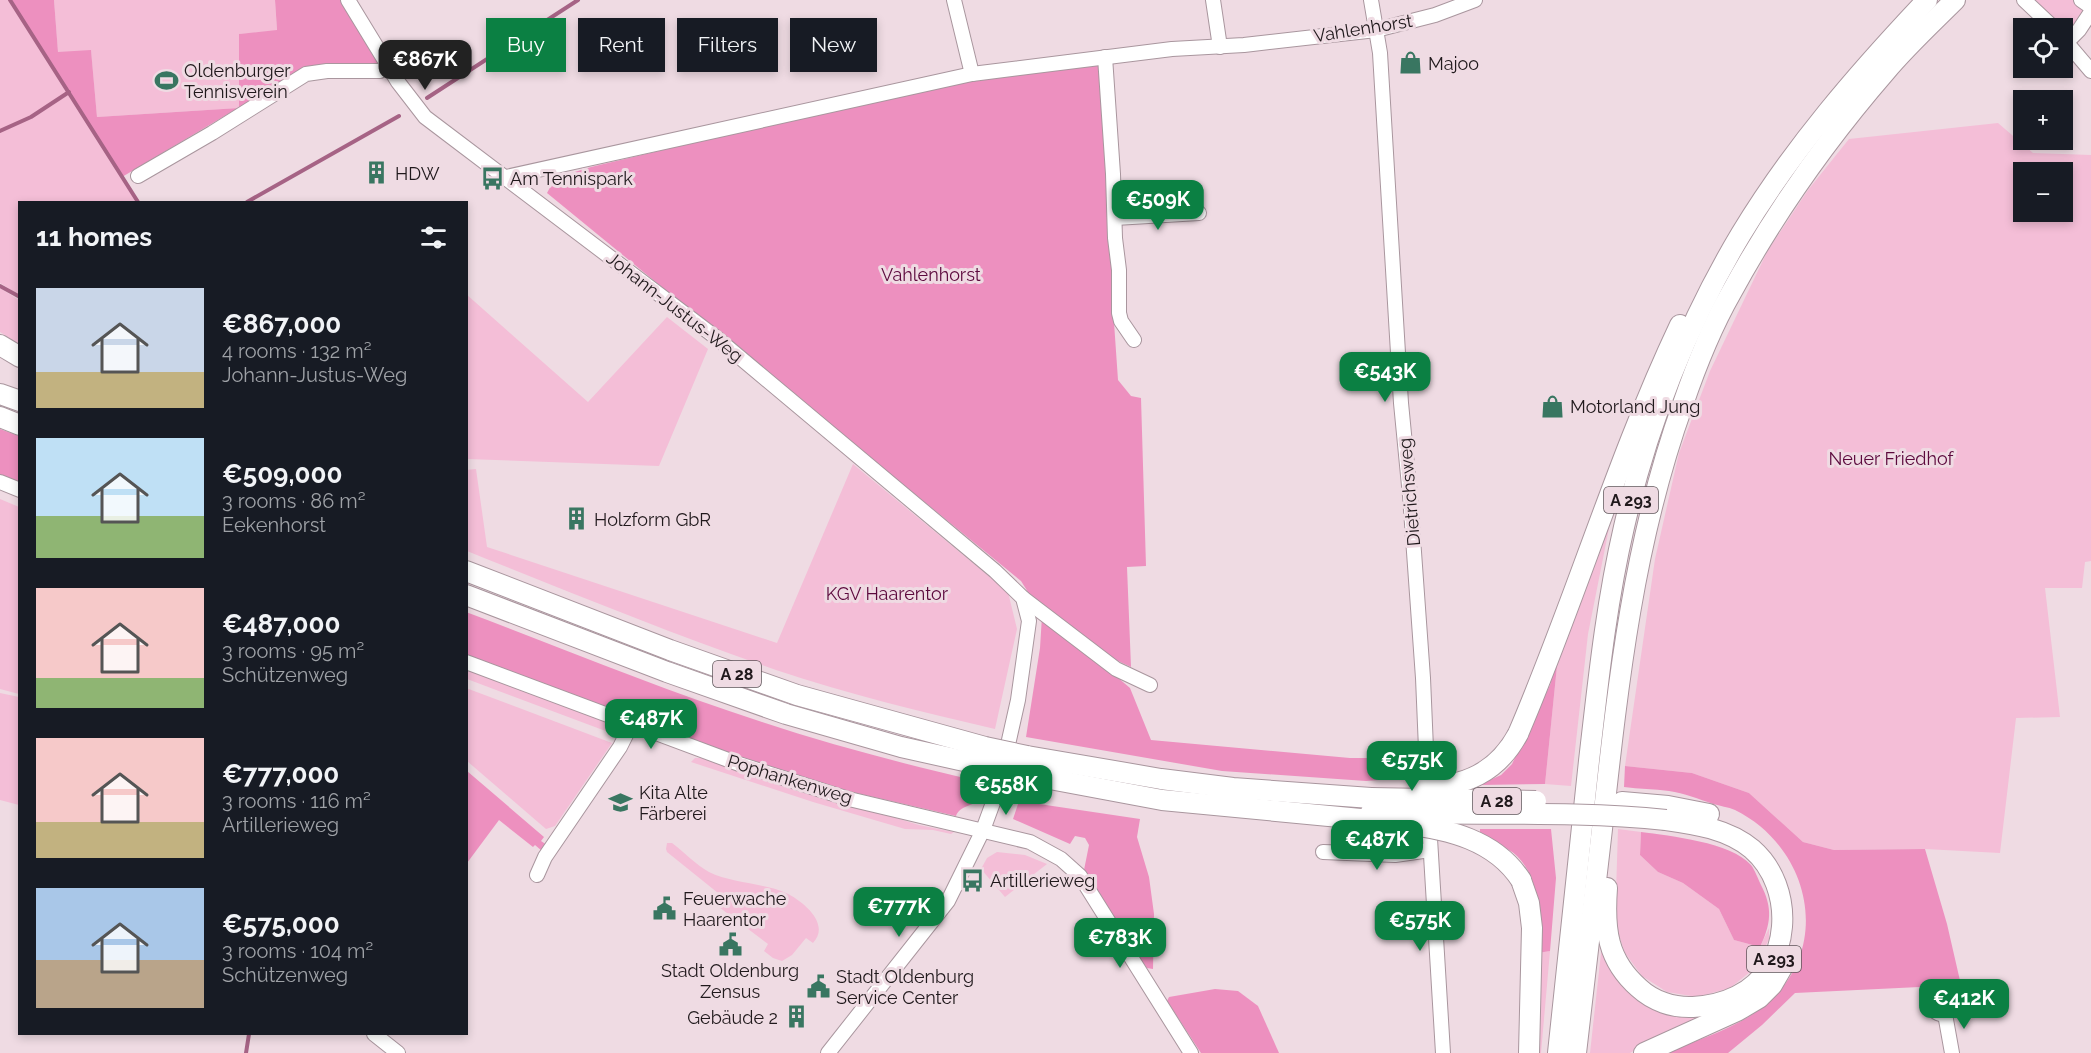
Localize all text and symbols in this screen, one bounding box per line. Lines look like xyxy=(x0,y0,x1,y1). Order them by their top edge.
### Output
street label: Vahlenhorst xyxy=(1312,10,1414,46)
chip: Buy xyxy=(486,18,566,72)
chip: Rent xyxy=(578,18,665,72)
chip: Filters xyxy=(677,18,778,72)
chip: New xyxy=(790,18,877,72)
map controls xyxy=(2013,18,2073,222)
button: locate xyxy=(2013,18,2073,78)
pin: €867K xyxy=(383,40,467,91)
text: €867K xyxy=(393,47,457,71)
shop icon: Majoo xyxy=(1397,50,1423,76)
place label: Majoo xyxy=(1428,53,1479,74)
place label: Oldenburger Tennisverein xyxy=(184,60,291,102)
sports icon: Oldenburger Tennisverein xyxy=(153,67,179,93)
button: + xyxy=(2013,90,2073,150)
building icon: HDW xyxy=(364,160,390,186)
button: − xyxy=(2013,162,2073,222)
place label: HDW xyxy=(395,163,440,184)
bus stop icon: Am Tennispark xyxy=(479,165,505,191)
place label: Am Tennispark xyxy=(510,168,633,189)
pin: €509K xyxy=(1116,180,1200,231)
text: €509K xyxy=(1126,187,1190,211)
icon: filters xyxy=(417,221,450,254)
text: 11 homes xyxy=(36,222,152,252)
street label: Johann-Justus-Weg xyxy=(603,247,747,367)
park label: Vahlenhorst xyxy=(881,264,981,285)
text: €867,000 xyxy=(222,309,341,339)
icon: home xyxy=(84,312,156,384)
text: 4 rooms · 132 m² xyxy=(222,339,371,363)
pin: €543K xyxy=(1343,352,1427,403)
text: €543K xyxy=(1354,359,1417,383)
text: Johann-Justus-Weg xyxy=(222,363,407,387)
shop icon: Motorland Jung xyxy=(1539,393,1565,419)
place label: Motorland Jung xyxy=(1570,396,1700,417)
street label: Dietrichsweg xyxy=(1394,437,1424,547)
park label: Neuer Friedhof xyxy=(1829,448,1955,469)
text: €509,000 xyxy=(222,459,342,489)
icon: home xyxy=(84,462,156,534)
road number: A 293 xyxy=(1604,487,1658,513)
text: 3 rooms · 86 m² xyxy=(222,489,365,513)
building icon: Holzform GbR xyxy=(563,506,589,532)
place label: Holzform GbR xyxy=(594,509,711,530)
text: Eekenhorst xyxy=(222,513,326,537)
park label: KGV Haarentor xyxy=(826,583,949,604)
text: €487,000 xyxy=(222,609,340,639)
icon: home xyxy=(84,612,156,684)
text: 3 rooms · 95 m² xyxy=(222,639,364,663)
road number: A 28 xyxy=(713,661,761,687)
text: Schützenweg xyxy=(222,663,348,687)
pin: €487K xyxy=(609,699,693,750)
text: €487K xyxy=(619,706,683,730)
pin: €575K xyxy=(1370,741,1454,792)
text: €575K xyxy=(1381,748,1443,772)
street label: Pophankenweg xyxy=(725,750,855,808)
text: €777,000 xyxy=(222,759,339,789)
icon: home xyxy=(84,762,156,834)
pin: €558K xyxy=(964,765,1048,816)
text: €558K xyxy=(974,772,1038,796)
place label: Kita Alte Färberei xyxy=(639,782,708,824)
road number: A 28 xyxy=(1473,788,1521,814)
text: 3 rooms · 116 m² xyxy=(222,789,371,813)
school or university icon: Kita Alte Färberei xyxy=(608,789,634,815)
text: Artillerieweg xyxy=(222,813,339,837)
pin: €487K xyxy=(1335,820,1419,871)
text: €487K xyxy=(1345,827,1409,851)
bus stop icon: Artillerieweg xyxy=(959,867,985,893)
place label: Artillerieweg xyxy=(990,870,1095,891)
pin: €777K xyxy=(857,887,941,938)
place label: Feuerwache Haarentor xyxy=(683,888,787,930)
text: €777K xyxy=(867,894,931,918)
public building icon: Feuerwache Haarentor xyxy=(652,895,678,921)
pin: €575K xyxy=(1378,901,1462,952)
text: €575K xyxy=(1389,908,1451,932)
text: €575,000 xyxy=(222,909,340,939)
icon: home xyxy=(84,912,156,984)
pin: €783K xyxy=(1078,918,1162,969)
text: €783K xyxy=(1088,925,1152,949)
public building icon: Stadt Oldenburg Zensus xyxy=(717,931,743,957)
text: 3 rooms · 104 m² xyxy=(222,939,373,963)
road number: A 293 xyxy=(1747,946,1801,972)
place label: Stadt Oldenburg Zensus xyxy=(661,960,799,1002)
text: Schützenweg xyxy=(222,963,348,987)
place label: Stadt Oldenburg Service Center xyxy=(836,966,974,1008)
public building icon: Stadt Oldenburg Service Center xyxy=(805,973,831,999)
pin: €412K xyxy=(1922,979,2006,1030)
text: €412K xyxy=(1933,986,1995,1010)
building icon: Gebäude 2 xyxy=(783,1004,809,1030)
place label: Gebäude 2 xyxy=(687,1007,778,1028)

